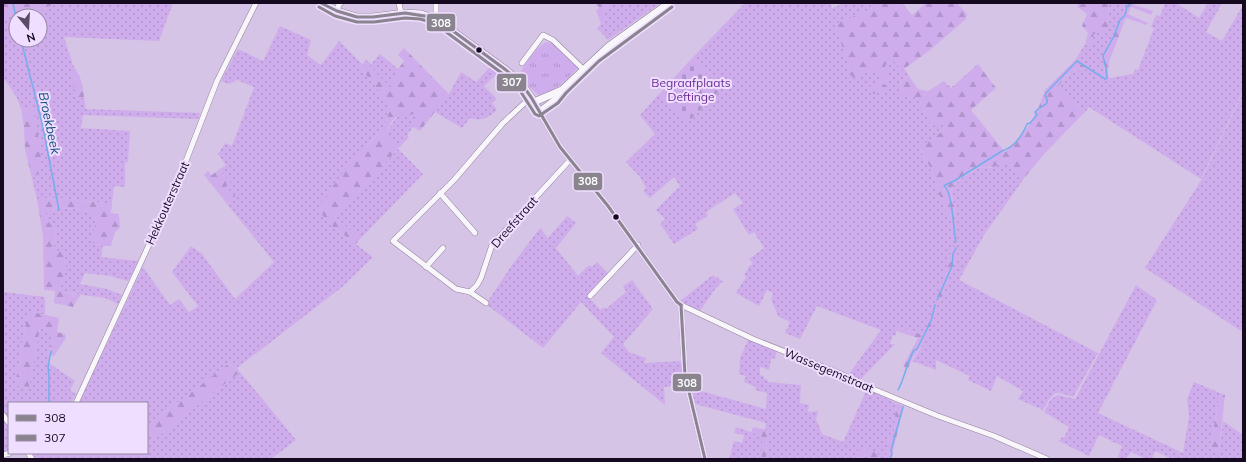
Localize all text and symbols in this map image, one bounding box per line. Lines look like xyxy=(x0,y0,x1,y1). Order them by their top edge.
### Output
north arrow xyxy=(8,8,48,48)
line badge: 308 xyxy=(426,13,456,32)
text: 308 xyxy=(431,16,451,30)
text: N xyxy=(25,30,37,45)
unlabelled marker xyxy=(474,45,484,55)
line badge: 307 xyxy=(496,73,527,92)
text: 307 xyxy=(502,75,522,89)
park label: Begraafplaats Deftinge xyxy=(651,75,731,104)
water label: Broekbeek xyxy=(36,90,64,156)
street label: Hekkouterstraat xyxy=(142,159,192,247)
line badge: 308 xyxy=(573,172,603,191)
text: 308 xyxy=(578,174,598,188)
street label: Dreefstraat xyxy=(488,193,540,251)
unlabelled marker xyxy=(611,212,621,222)
street label: Wassegemstraat xyxy=(782,344,876,396)
line badge: 308 xyxy=(672,373,702,392)
text: 308 xyxy=(677,376,697,390)
legend xyxy=(8,402,148,454)
text: 308 xyxy=(44,410,66,425)
text: 307 xyxy=(44,430,66,445)

